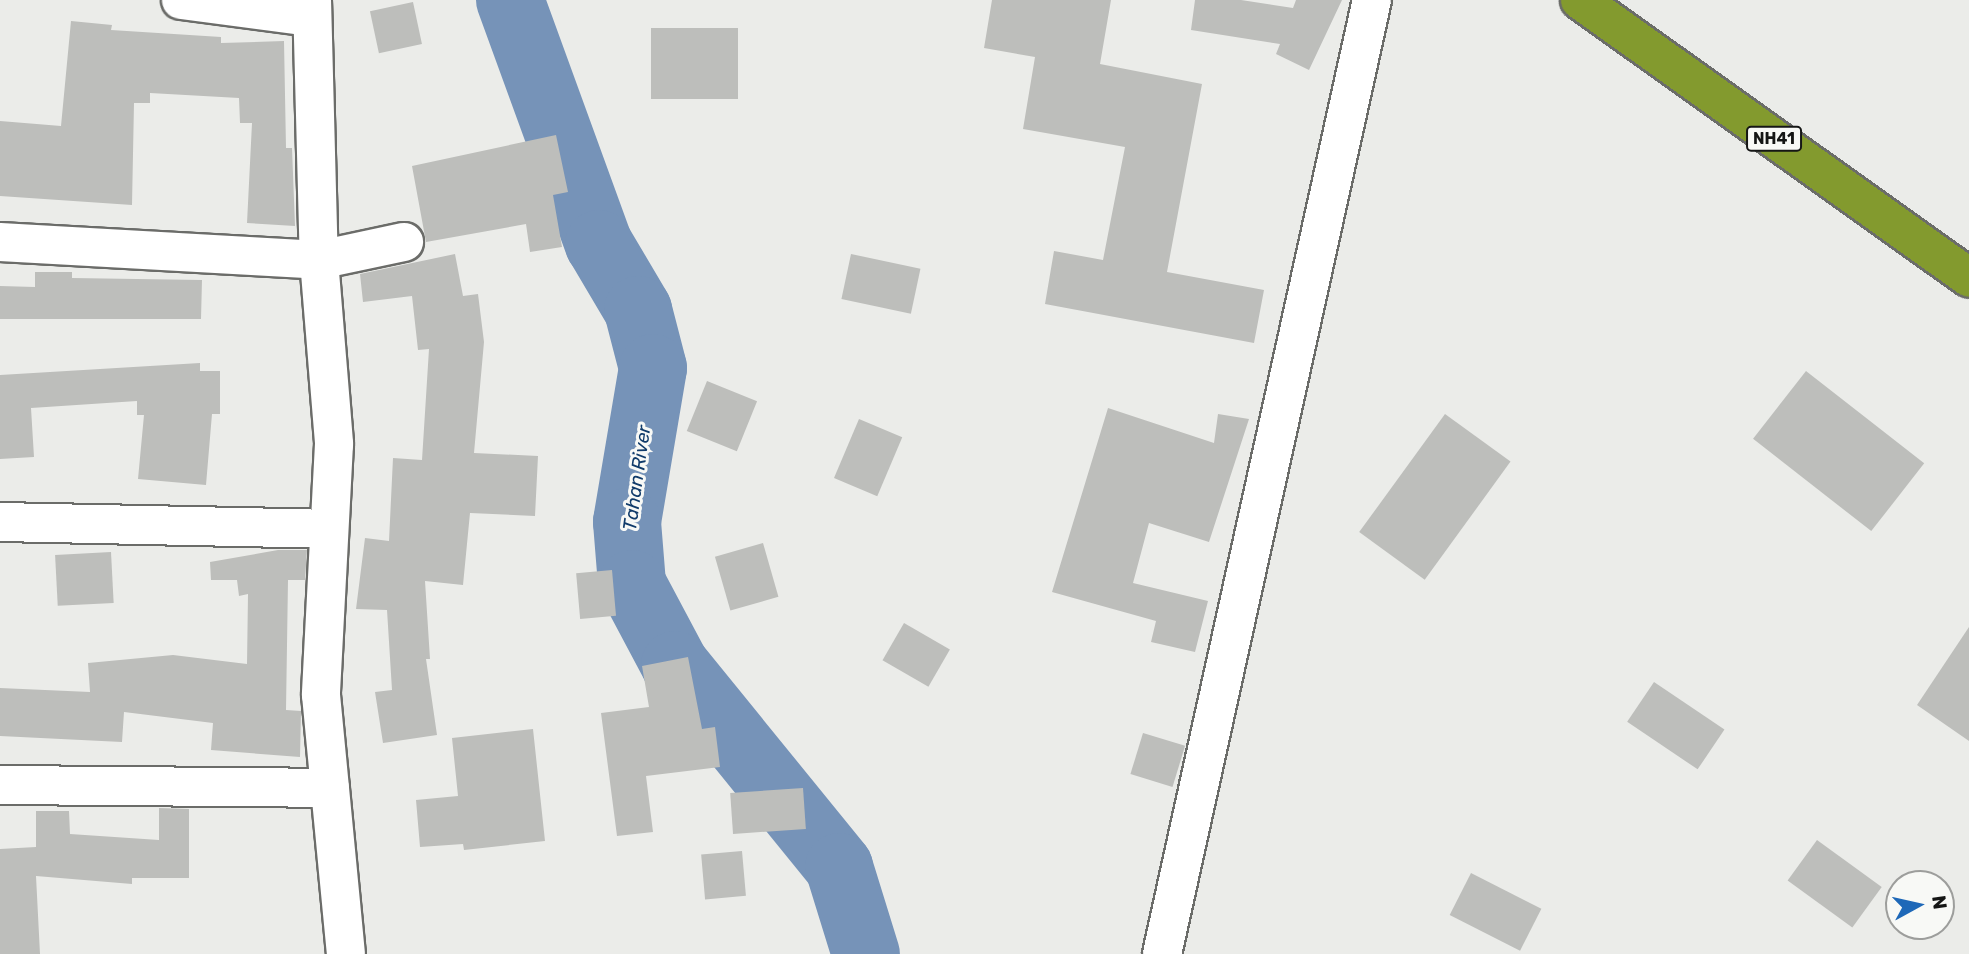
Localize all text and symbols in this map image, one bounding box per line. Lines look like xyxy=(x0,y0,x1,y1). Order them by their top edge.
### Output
road number: NH41 xyxy=(1746,127,1802,152)
water label: Tahan River xyxy=(618,424,656,532)
north arrow xyxy=(1885,870,1955,940)
text: N xyxy=(1927,894,1952,911)

